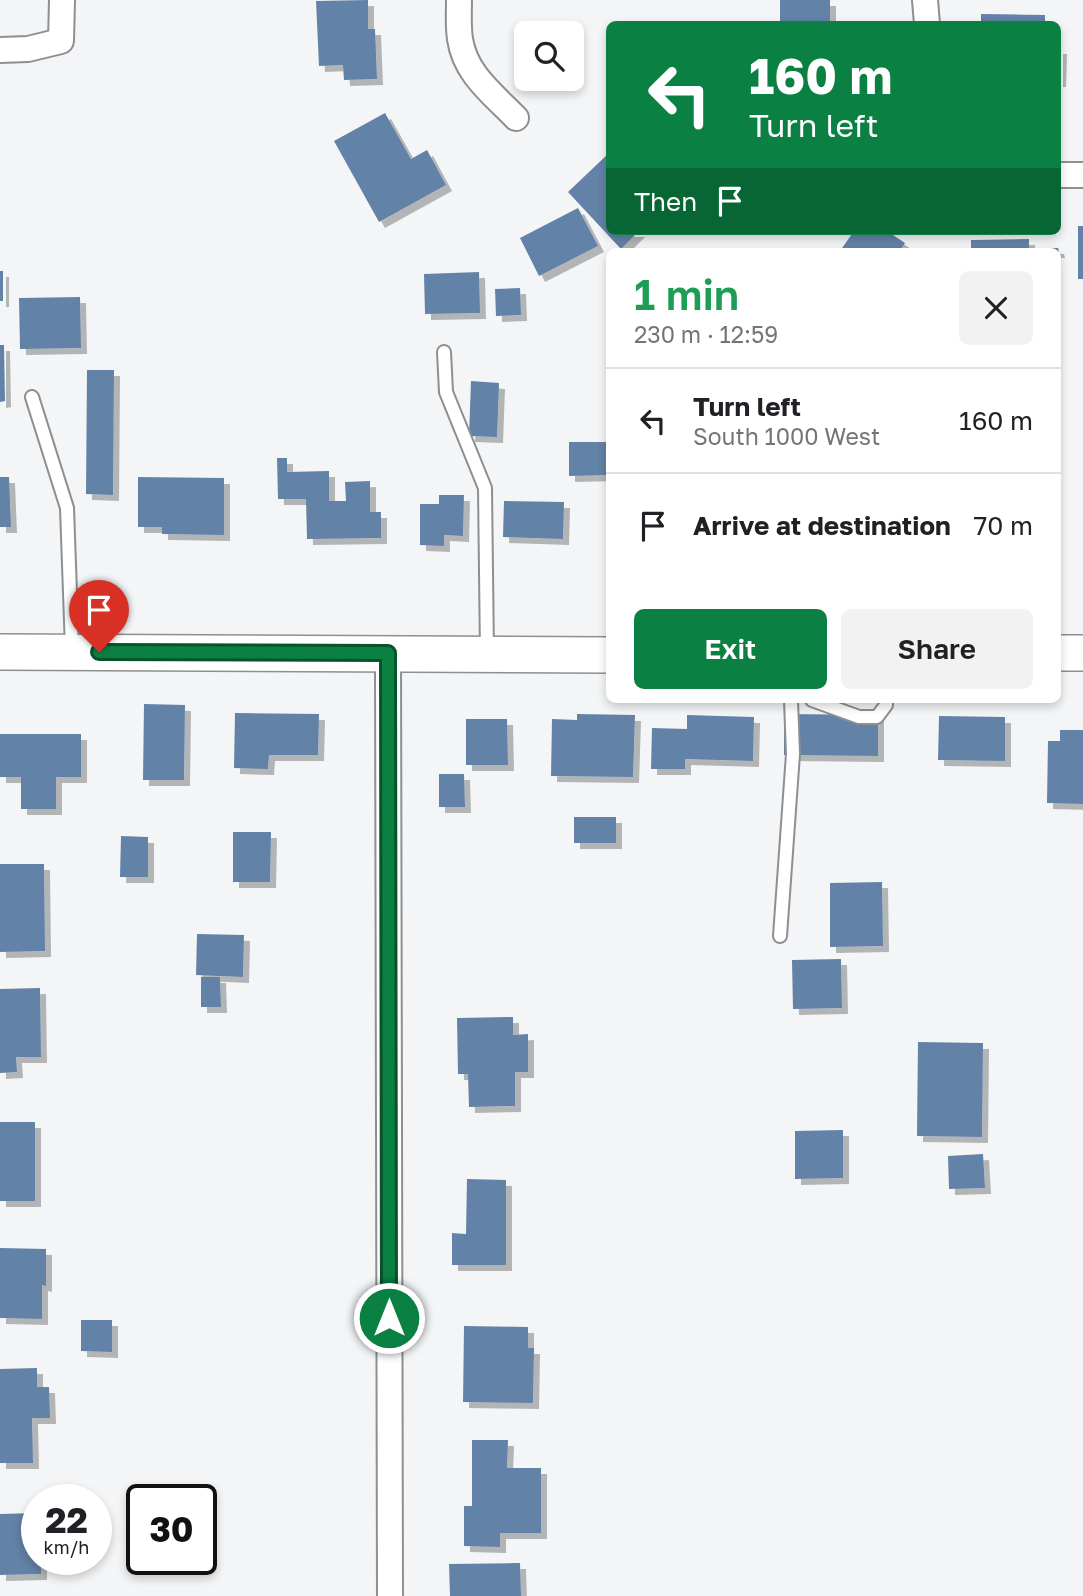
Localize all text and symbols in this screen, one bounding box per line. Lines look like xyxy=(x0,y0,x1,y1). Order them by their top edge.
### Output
map controls xyxy=(514,21,584,91)
button: search xyxy=(514,21,584,91)
text: 160 m xyxy=(749,46,892,105)
icon: left xyxy=(634,49,725,140)
text: Turn left xyxy=(749,106,878,144)
icon: arrive xyxy=(711,182,749,220)
text: Then xyxy=(634,186,697,217)
text: 1 min xyxy=(634,269,739,319)
button: close xyxy=(959,271,1033,345)
text: 230 m · 12:59 xyxy=(634,320,778,348)
text: Turn left xyxy=(693,391,801,422)
icon: left xyxy=(634,402,672,440)
text: 160 m xyxy=(959,405,1033,436)
text: South 1000 West xyxy=(693,422,880,450)
icon: arrive xyxy=(634,507,672,545)
text: Arrive at destination xyxy=(693,510,951,541)
text: 70 m xyxy=(974,510,1033,541)
pin xyxy=(69,580,129,652)
icon: arrive xyxy=(80,591,118,629)
button: Exit xyxy=(634,609,827,689)
button: Share xyxy=(841,609,1033,689)
position arrow xyxy=(352,1281,426,1355)
speed limit sign: 30 xyxy=(126,1484,217,1575)
text: 22 xyxy=(45,1499,88,1541)
text: km/h xyxy=(44,1536,89,1558)

